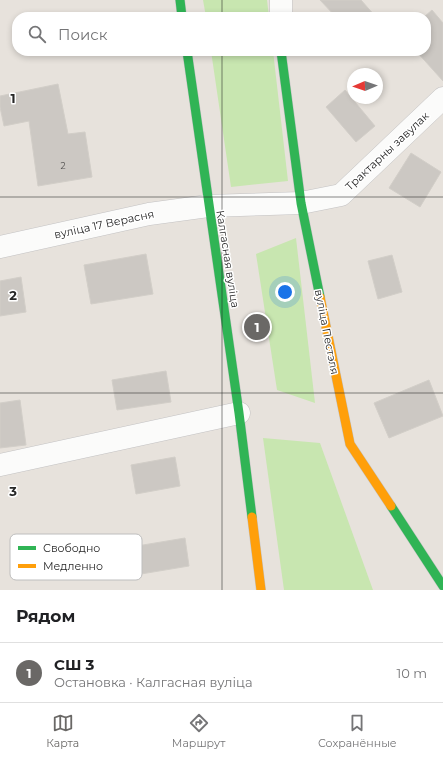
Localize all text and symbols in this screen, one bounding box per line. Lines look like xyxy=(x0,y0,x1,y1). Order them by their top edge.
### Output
search box xyxy=(12,12,431,56)
icon: search xyxy=(26,23,48,45)
text: Поиск xyxy=(58,25,107,44)
north arrow xyxy=(347,68,383,104)
text: 1 xyxy=(10,90,16,106)
street label: Трактарны завулак xyxy=(342,108,432,193)
house number: 2 xyxy=(60,160,66,171)
street label: вуліца 17 Верасня xyxy=(53,207,155,241)
street label: Калгасная вуліца xyxy=(213,209,243,309)
your location xyxy=(275,282,295,302)
text: 2 xyxy=(9,287,17,303)
street label: вуліца Пестэля xyxy=(312,288,342,376)
pin: 1 xyxy=(244,312,270,342)
text: 3 xyxy=(8,483,17,499)
legend xyxy=(10,534,142,580)
text: Свободно xyxy=(43,541,100,555)
text: Медленно xyxy=(43,559,103,573)
text: Рядом xyxy=(16,606,75,626)
text: СШ 3 xyxy=(54,655,95,674)
text: 1 xyxy=(26,665,32,681)
text: 10 m xyxy=(397,665,427,681)
text: Остановка · Калгасная вуліца xyxy=(54,674,253,690)
tab: Карта xyxy=(46,712,79,750)
tab: Маршрут xyxy=(172,712,225,750)
tab: Сохранённые xyxy=(318,712,397,750)

